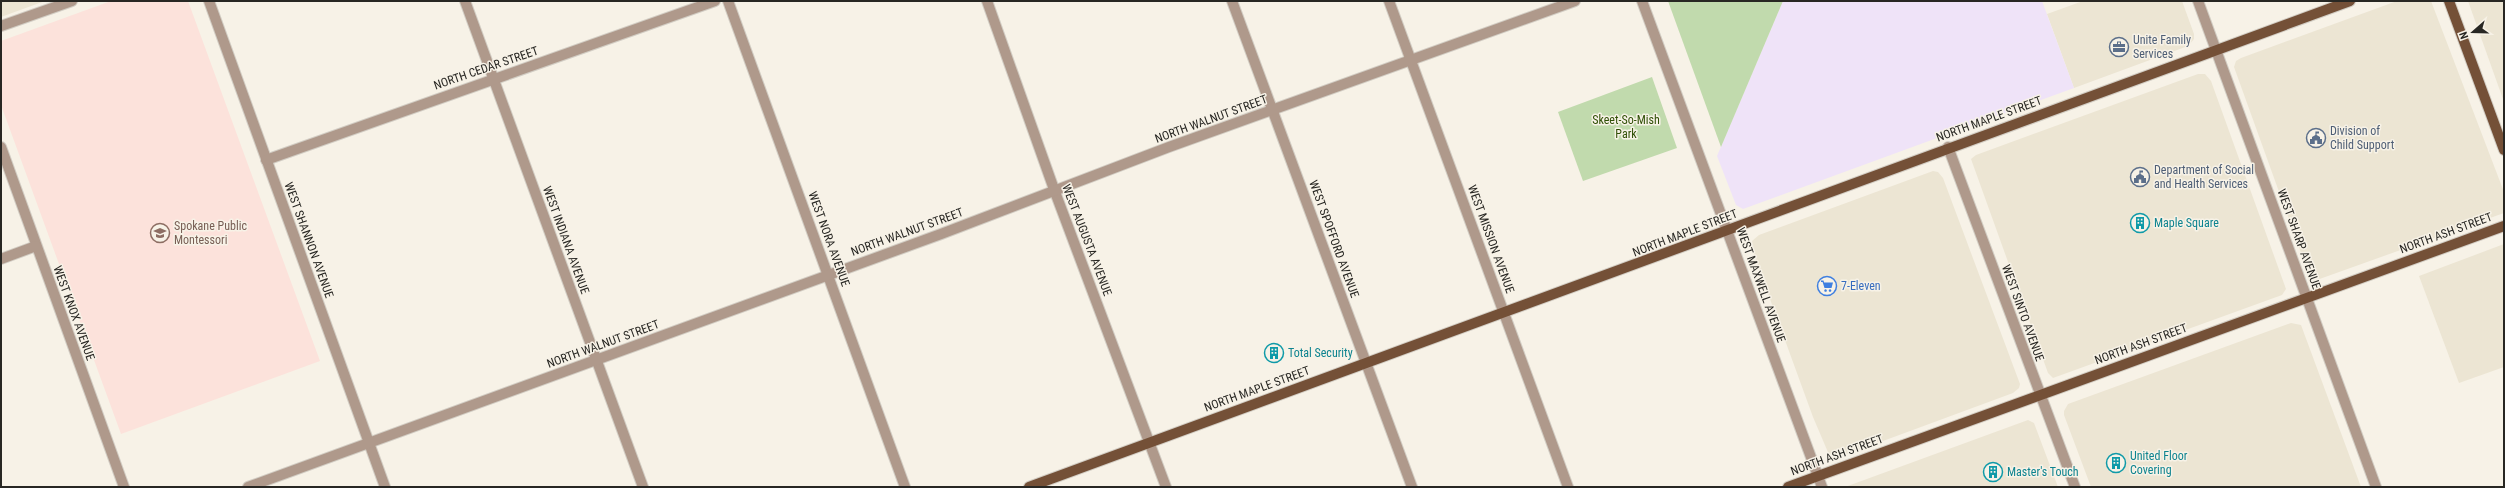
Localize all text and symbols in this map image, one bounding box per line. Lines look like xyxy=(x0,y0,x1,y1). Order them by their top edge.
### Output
north arrow xyxy=(2453,12,2493,52)
text: N xyxy=(2457,30,2471,41)
place label: Unite Family Services xyxy=(2133,33,2191,61)
office icon: Unite Family Services xyxy=(2108,36,2130,58)
street label: NORTH CEDAR STREET xyxy=(432,44,540,92)
street label: NORTH WALNUT STREET xyxy=(1153,92,1269,146)
street label: NORTH MAPLE STREET xyxy=(1934,93,2044,145)
park label: Skeet-So-Mish Park xyxy=(1592,113,1660,141)
place label: Division of Child Support xyxy=(2330,124,2395,152)
public building icon: Division of Child Support xyxy=(2305,127,2327,149)
place label: Department of Social and Health Services xyxy=(2154,163,2254,191)
public building icon: Department of Social and Health Services xyxy=(2129,166,2151,188)
street label: WEST SPOFFORD AVENUE xyxy=(1306,178,1362,300)
street label: WEST SHANNON AVENUE xyxy=(282,180,337,300)
street label: WEST AUGUSTA AVENUE xyxy=(1059,182,1115,298)
street label: WEST MISSION AVENUE xyxy=(1465,183,1517,295)
street label: WEST INDIANA AVENUE xyxy=(540,184,592,296)
street label: WEST SHARP AVENUE xyxy=(2274,187,2324,291)
street label: WEST NORA AVENUE xyxy=(805,190,853,288)
street label: NORTH WALNUT STREET xyxy=(849,205,965,259)
street label: NORTH MAPLE STREET xyxy=(1631,207,1739,259)
street label: NORTH ASH STREET xyxy=(2398,210,2494,256)
building icon: Maple Square xyxy=(2129,212,2151,234)
place label: Maple Square xyxy=(2154,216,2219,230)
place label: Spokane Public Montessori xyxy=(174,219,247,247)
school or university icon: Spokane Public Montessori xyxy=(149,222,171,244)
street label: WEST MAXWELL AVENUE xyxy=(1734,226,1788,344)
street label: WEST SINTO AVENUE xyxy=(1999,263,2047,363)
street label: WEST KNOX AVENUE xyxy=(50,264,98,362)
supermarket icon: 7-Eleven xyxy=(1816,275,1838,297)
place label: 7-Eleven xyxy=(1841,279,1881,293)
street label: NORTH WALNUT STREET xyxy=(545,317,661,371)
street label: NORTH ASH STREET xyxy=(2093,321,2189,367)
building icon: Total Security xyxy=(1263,342,1285,364)
place label: Total Security xyxy=(1288,346,1353,360)
street label: NORTH MAPLE STREET xyxy=(1202,363,1312,415)
street label: NORTH ASH STREET xyxy=(1789,432,1885,478)
place label: United Floor Covering xyxy=(2130,449,2188,477)
building icon: United Floor Covering xyxy=(2105,452,2127,474)
building icon: Master's Touch xyxy=(1982,461,2004,483)
place label: Master's Touch xyxy=(2007,465,2079,479)

